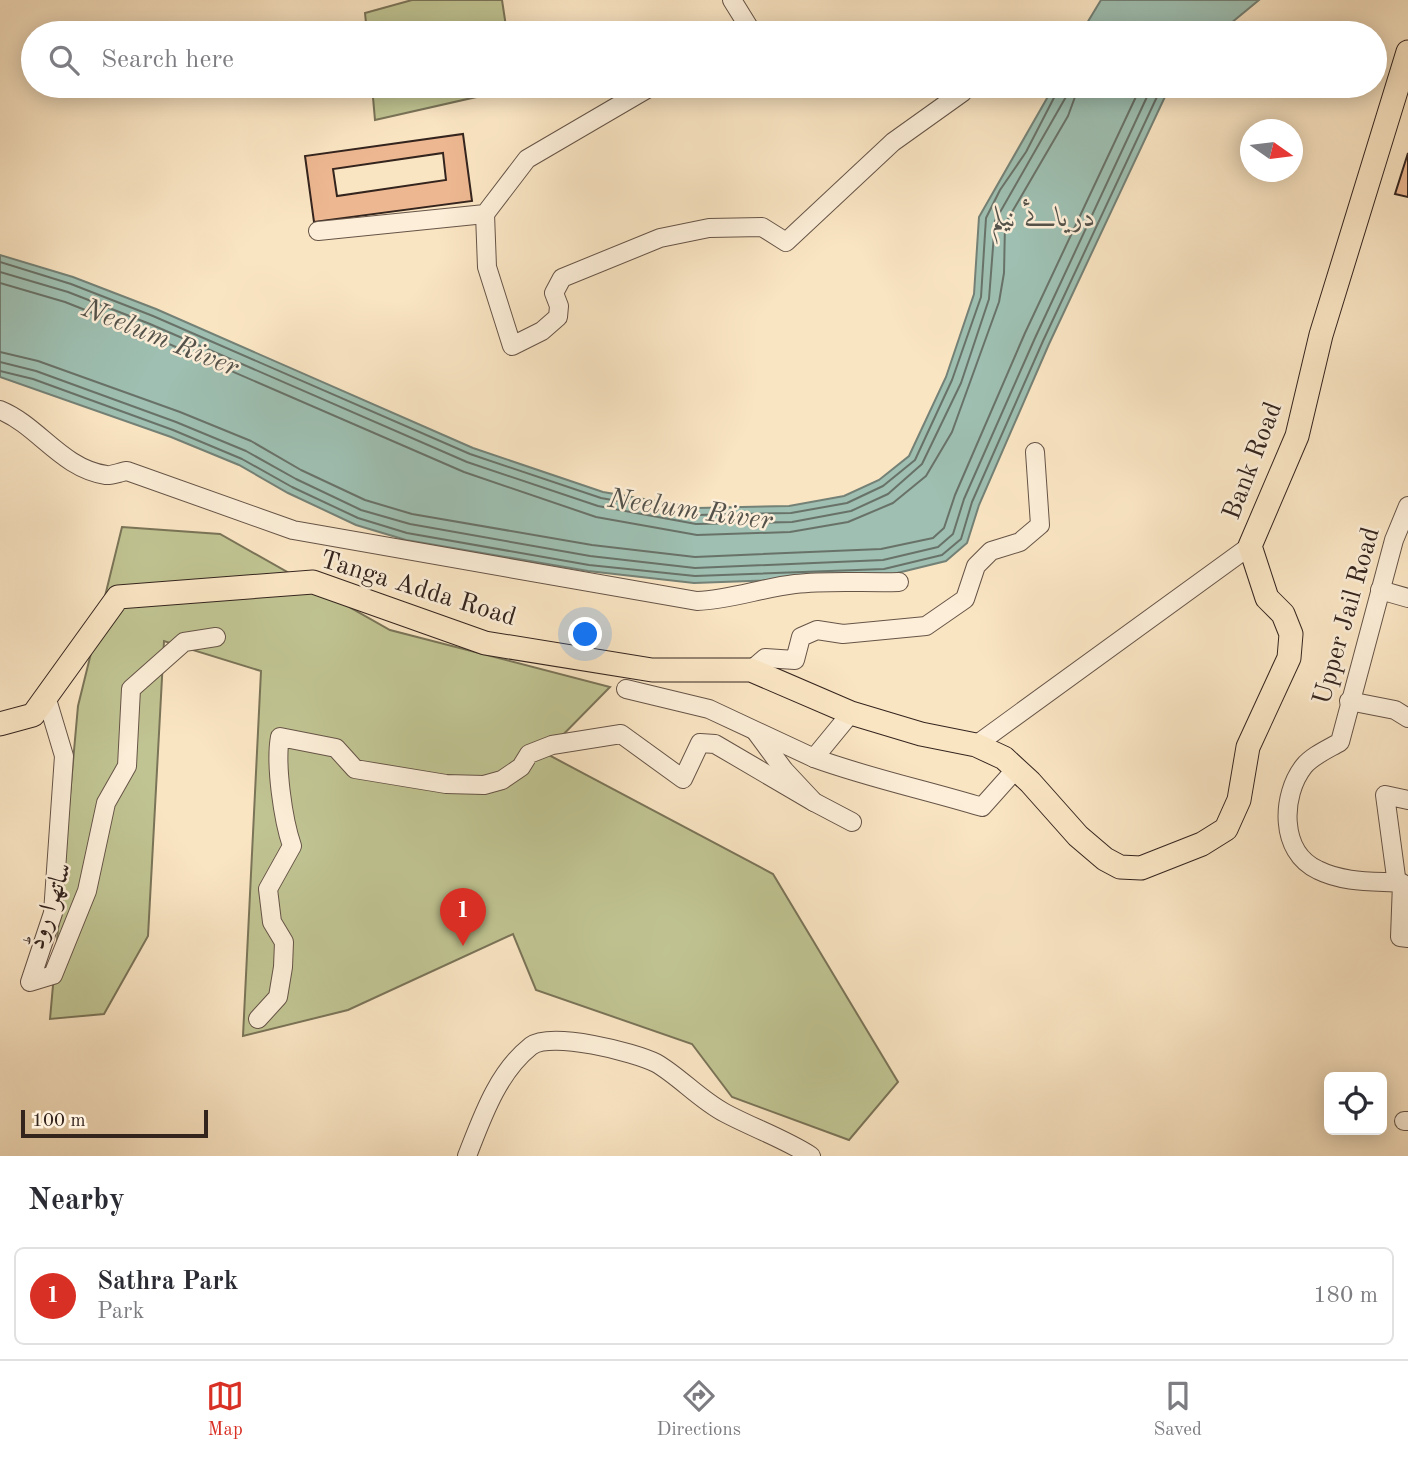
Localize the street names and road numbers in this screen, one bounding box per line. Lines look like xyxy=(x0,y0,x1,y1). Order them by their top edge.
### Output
street label: Bank Road xyxy=(1219,399,1287,523)
street label: Upper Jail Road xyxy=(1309,524,1385,708)
street label: Tanga Adda Road xyxy=(317,547,519,631)
street label: ساتھرا روڈ xyxy=(21,859,79,953)

